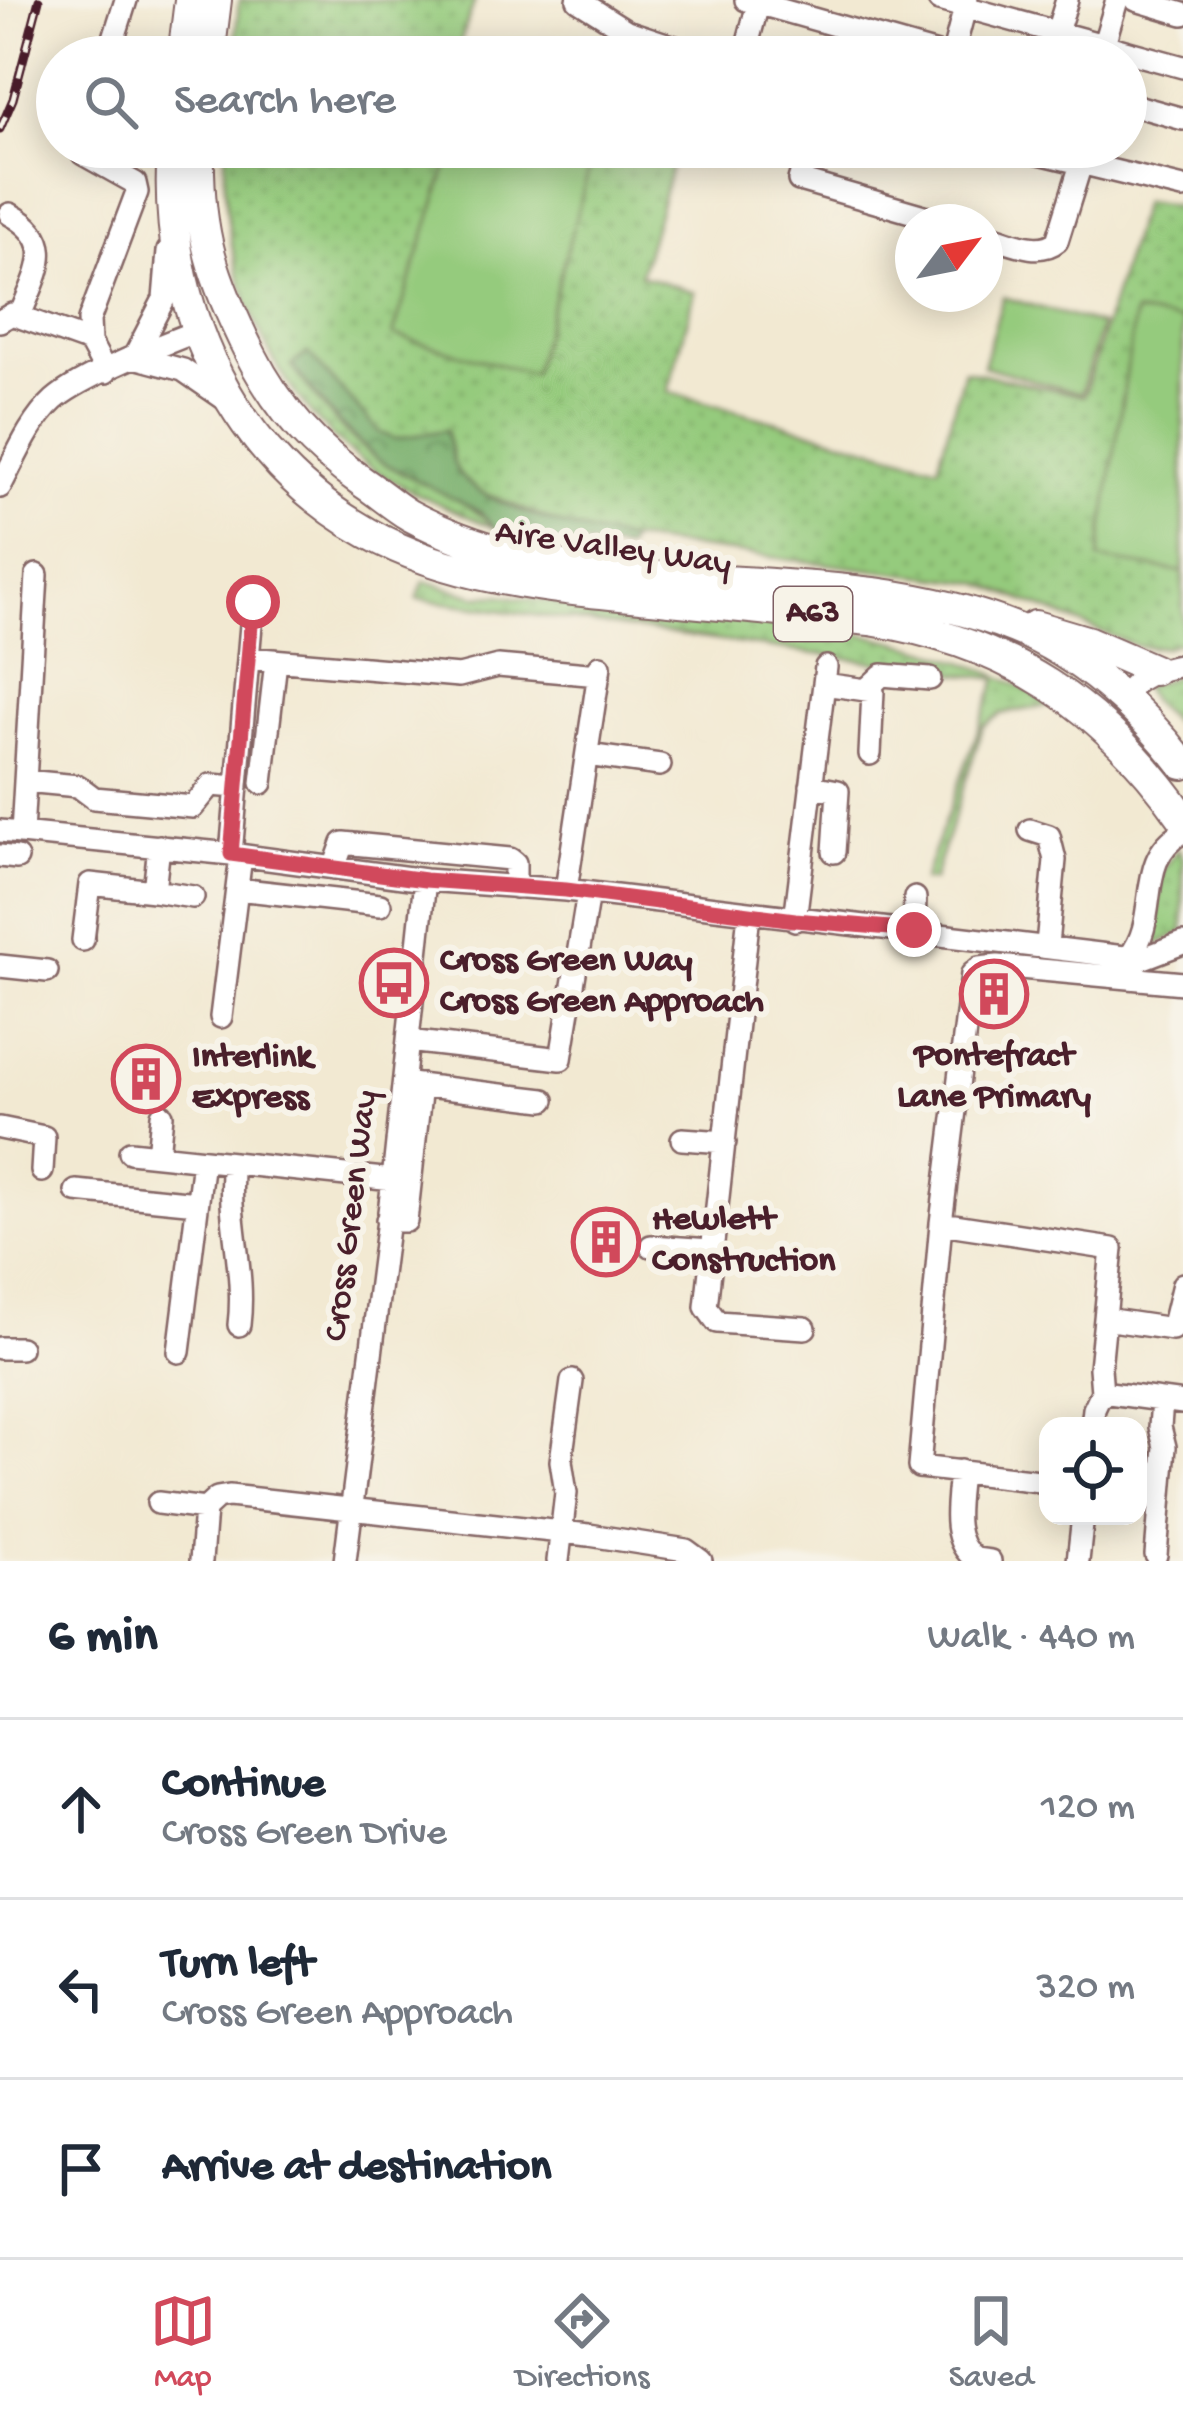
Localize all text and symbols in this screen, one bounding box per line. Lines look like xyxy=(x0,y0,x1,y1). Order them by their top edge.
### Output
search box xyxy=(36,36,1147,168)
icon: search xyxy=(78,69,144,135)
text: Search here xyxy=(174,76,396,129)
north arrow xyxy=(895,204,1003,312)
street label: Aire Valley Way xyxy=(492,512,734,588)
route start xyxy=(226,575,280,629)
road number: A63 xyxy=(774,587,852,641)
route end xyxy=(887,903,941,957)
place label: Cross Green Way Cross Green Approach xyxy=(440,941,764,1025)
bus stop icon: Cross Green Way Cross Green Approach xyxy=(359,948,429,1018)
building icon: Pontefract Lane Primary xyxy=(959,959,1029,1029)
place label: Pontefract Lane Primary xyxy=(897,1036,1091,1120)
place label: Interlink Express xyxy=(192,1037,317,1121)
building icon: Interlink Express xyxy=(111,1044,181,1114)
street label: Cross Green Way xyxy=(316,1088,390,1344)
place label: Hewlett Construction xyxy=(652,1200,836,1284)
building icon: Hewlett Construction xyxy=(571,1207,641,1277)
map controls xyxy=(1039,1417,1147,1525)
button: locate xyxy=(1039,1417,1147,1525)
text: 6 min xyxy=(48,1609,157,1669)
text: Walk · 440 m xyxy=(928,1616,1135,1662)
text: Continue xyxy=(162,1759,325,1812)
icon: ahead xyxy=(48,1776,114,1842)
text: 120 m xyxy=(1041,1786,1135,1832)
text: Cross Green Drive xyxy=(162,1812,447,1858)
text: Turn left xyxy=(162,1939,314,1992)
icon: left xyxy=(48,1956,114,2022)
text: 320 m xyxy=(1037,1966,1135,2012)
text: Cross Green Approach xyxy=(162,1992,513,2038)
icon: arrive xyxy=(48,2136,114,2202)
text: Arrive at destination xyxy=(162,2142,551,2195)
tab: Map xyxy=(150,2288,216,2398)
tab: Directions xyxy=(515,2288,649,2398)
tab: Saved xyxy=(949,2288,1033,2398)

